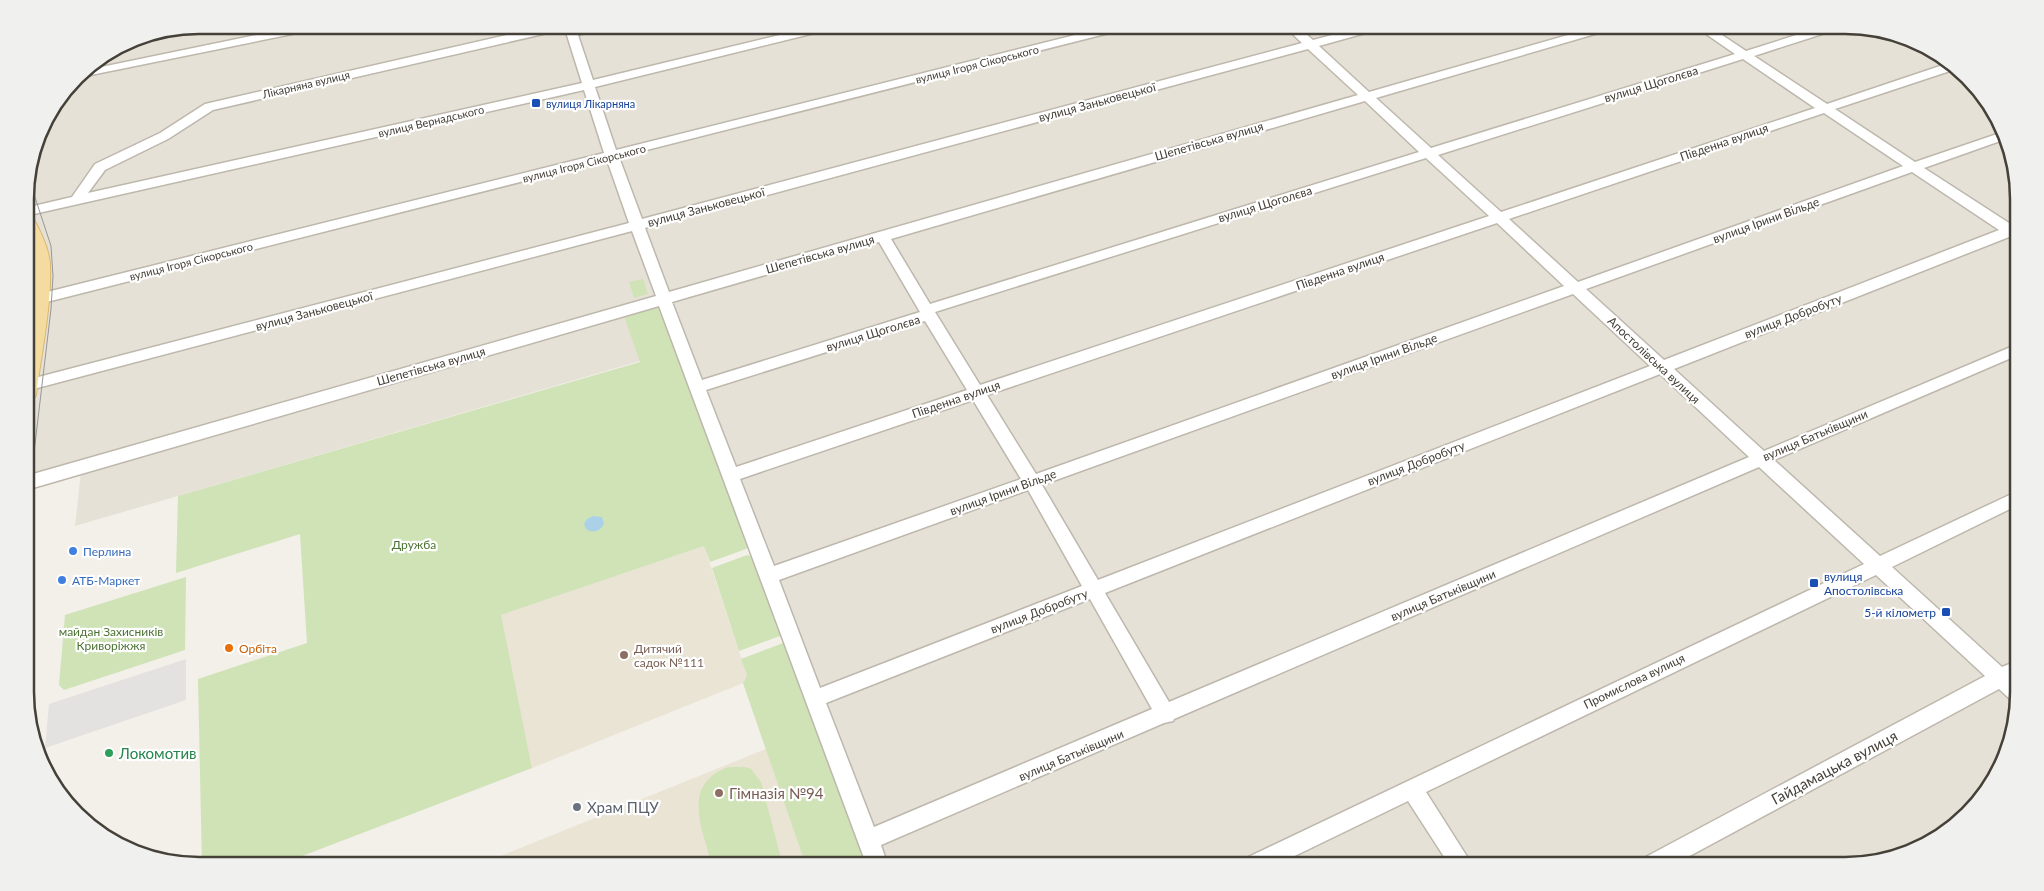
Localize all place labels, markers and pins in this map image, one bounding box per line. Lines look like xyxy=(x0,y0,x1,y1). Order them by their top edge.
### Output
marker: вулиця Лікарняна xyxy=(530,97,542,109)
place label: вулиця Лікарняна xyxy=(546,97,635,110)
place label: Перлина xyxy=(83,544,131,559)
marker: Перлина xyxy=(67,545,79,557)
place label: вулиця Апостолівська xyxy=(1824,569,1903,598)
place label: АТБ-Маркет xyxy=(72,573,140,588)
marker: АТБ-Маркет xyxy=(56,574,68,586)
marker: вулиця Апостолівська xyxy=(1808,577,1820,589)
place label: 5-й кілометр xyxy=(1864,605,1936,620)
marker: 5-й кілометр xyxy=(1940,606,1952,618)
place label: Орбіта xyxy=(239,641,277,656)
place label: Дитячий садок №111 xyxy=(634,641,704,670)
marker: Орбіта xyxy=(223,642,235,654)
marker: Дитячий садок №111 xyxy=(618,649,630,661)
place label: Локомотив xyxy=(118,744,197,762)
marker: Локомотив xyxy=(103,747,115,759)
place label: Гімназія №94 xyxy=(729,784,824,802)
marker: Гімназія №94 xyxy=(713,787,725,799)
place label: Храм ПЦУ xyxy=(587,798,659,816)
marker: Храм ПЦУ xyxy=(571,801,583,813)

